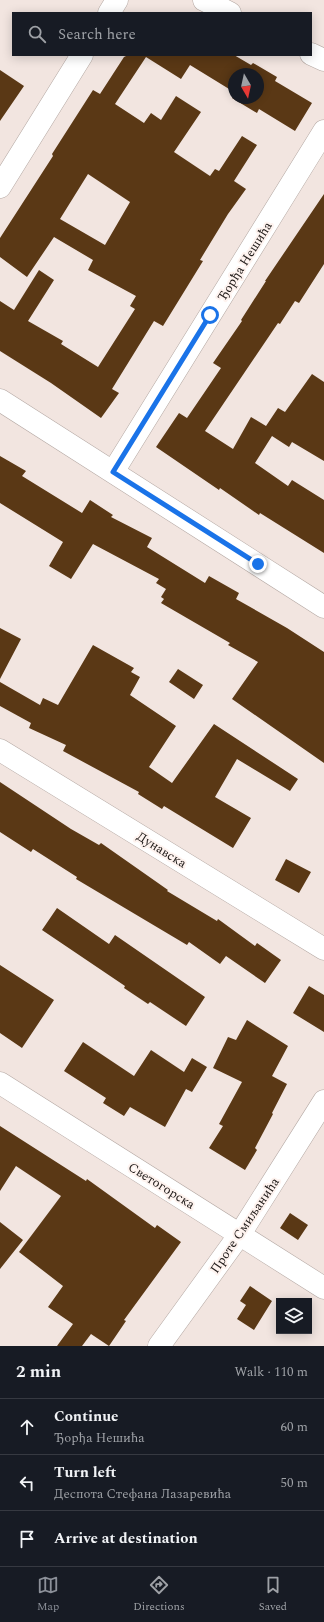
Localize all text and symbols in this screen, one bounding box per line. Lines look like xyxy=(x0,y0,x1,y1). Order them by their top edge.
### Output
search box xyxy=(12,12,312,56)
icon: search xyxy=(26,23,48,45)
text: Search here xyxy=(58,23,136,46)
north arrow xyxy=(228,68,264,104)
street label: Ђорђа Нешића xyxy=(212,217,278,305)
route start xyxy=(201,306,219,324)
route end xyxy=(249,555,267,573)
street label: Дунавска xyxy=(132,827,191,873)
street label: Светогорска xyxy=(124,1157,199,1215)
street label: Проте Смиљанића xyxy=(205,1173,285,1278)
map controls xyxy=(276,1298,312,1334)
button: layers xyxy=(276,1298,312,1334)
text: 2 min xyxy=(16,1359,61,1385)
text: Walk · 110 m xyxy=(234,1362,308,1382)
text: Continue xyxy=(54,1405,119,1428)
icon: ahead xyxy=(16,1416,38,1438)
text: 60 m xyxy=(281,1417,308,1437)
text: Ђорђа Нешића xyxy=(54,1428,145,1448)
text: Turn left xyxy=(54,1461,116,1484)
icon: left xyxy=(16,1472,38,1494)
text: 50 m xyxy=(281,1473,308,1493)
text: Деспота Стефана Лазаревића xyxy=(54,1484,231,1504)
text: Arrive at destination xyxy=(54,1527,198,1550)
icon: arrive xyxy=(16,1528,38,1550)
tab: Map xyxy=(37,1574,59,1615)
tab: Directions xyxy=(133,1574,185,1615)
tab: Saved xyxy=(259,1574,287,1615)

